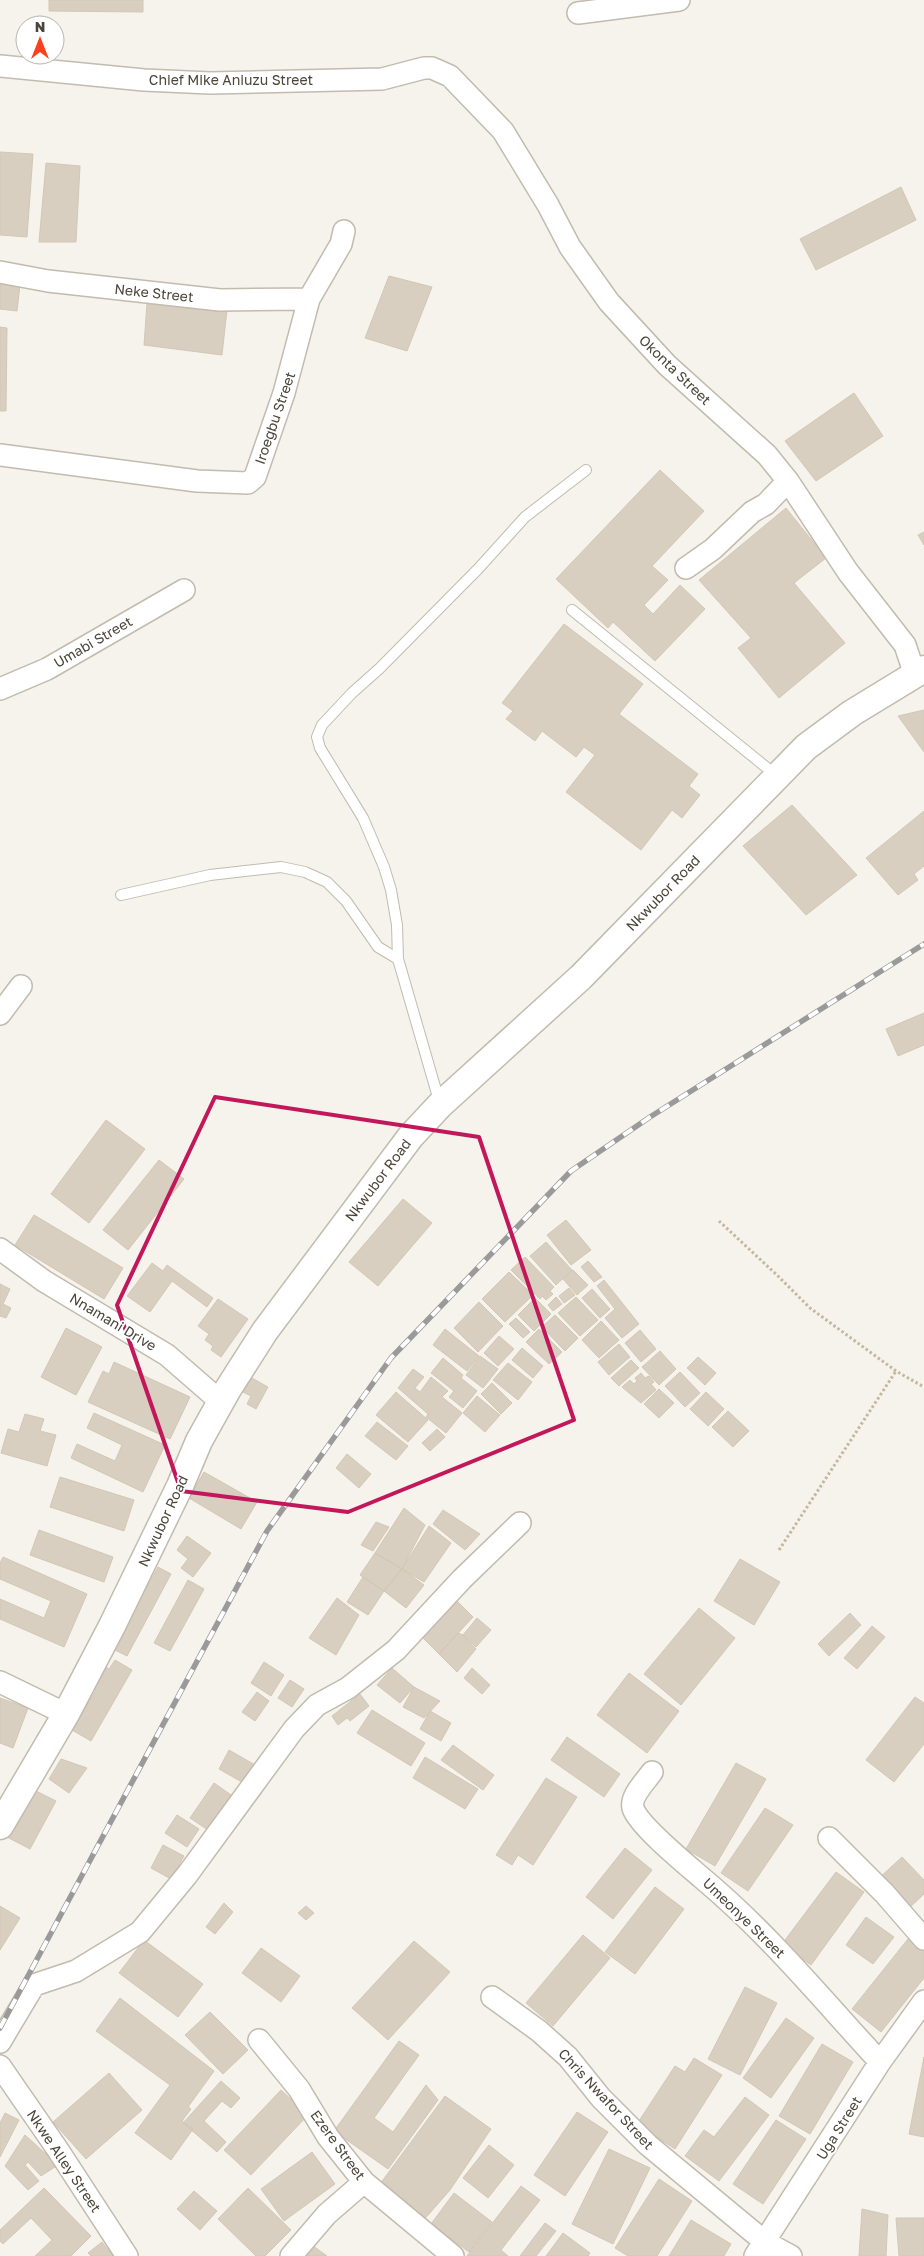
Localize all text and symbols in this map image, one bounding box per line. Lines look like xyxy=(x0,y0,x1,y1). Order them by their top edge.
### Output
north arrow xyxy=(15,15,65,65)
text: N xyxy=(35,18,45,35)
street label: Chief Mike Aniuzu Street xyxy=(149,71,313,88)
street label: Neke Street xyxy=(114,280,194,305)
street label: Okonta Street xyxy=(636,331,715,408)
street label: Iroegbu Street xyxy=(251,369,298,466)
street label: Umabi Street xyxy=(50,612,135,671)
street label: Nkwubor Road xyxy=(622,851,703,934)
street label: Nkwubor Road xyxy=(341,1135,414,1224)
street label: Nnamani Drive xyxy=(67,1289,160,1354)
street label: Nkwubor Road xyxy=(134,1472,191,1569)
street label: Umeonye Street xyxy=(700,1874,789,1961)
street label: Chris Nwafor Street xyxy=(555,2045,657,2153)
street label: Uga Street xyxy=(812,2093,865,2163)
street label: Nkwe Alley Street xyxy=(24,2106,105,2215)
street label: Ezere Street xyxy=(307,2106,369,2183)

